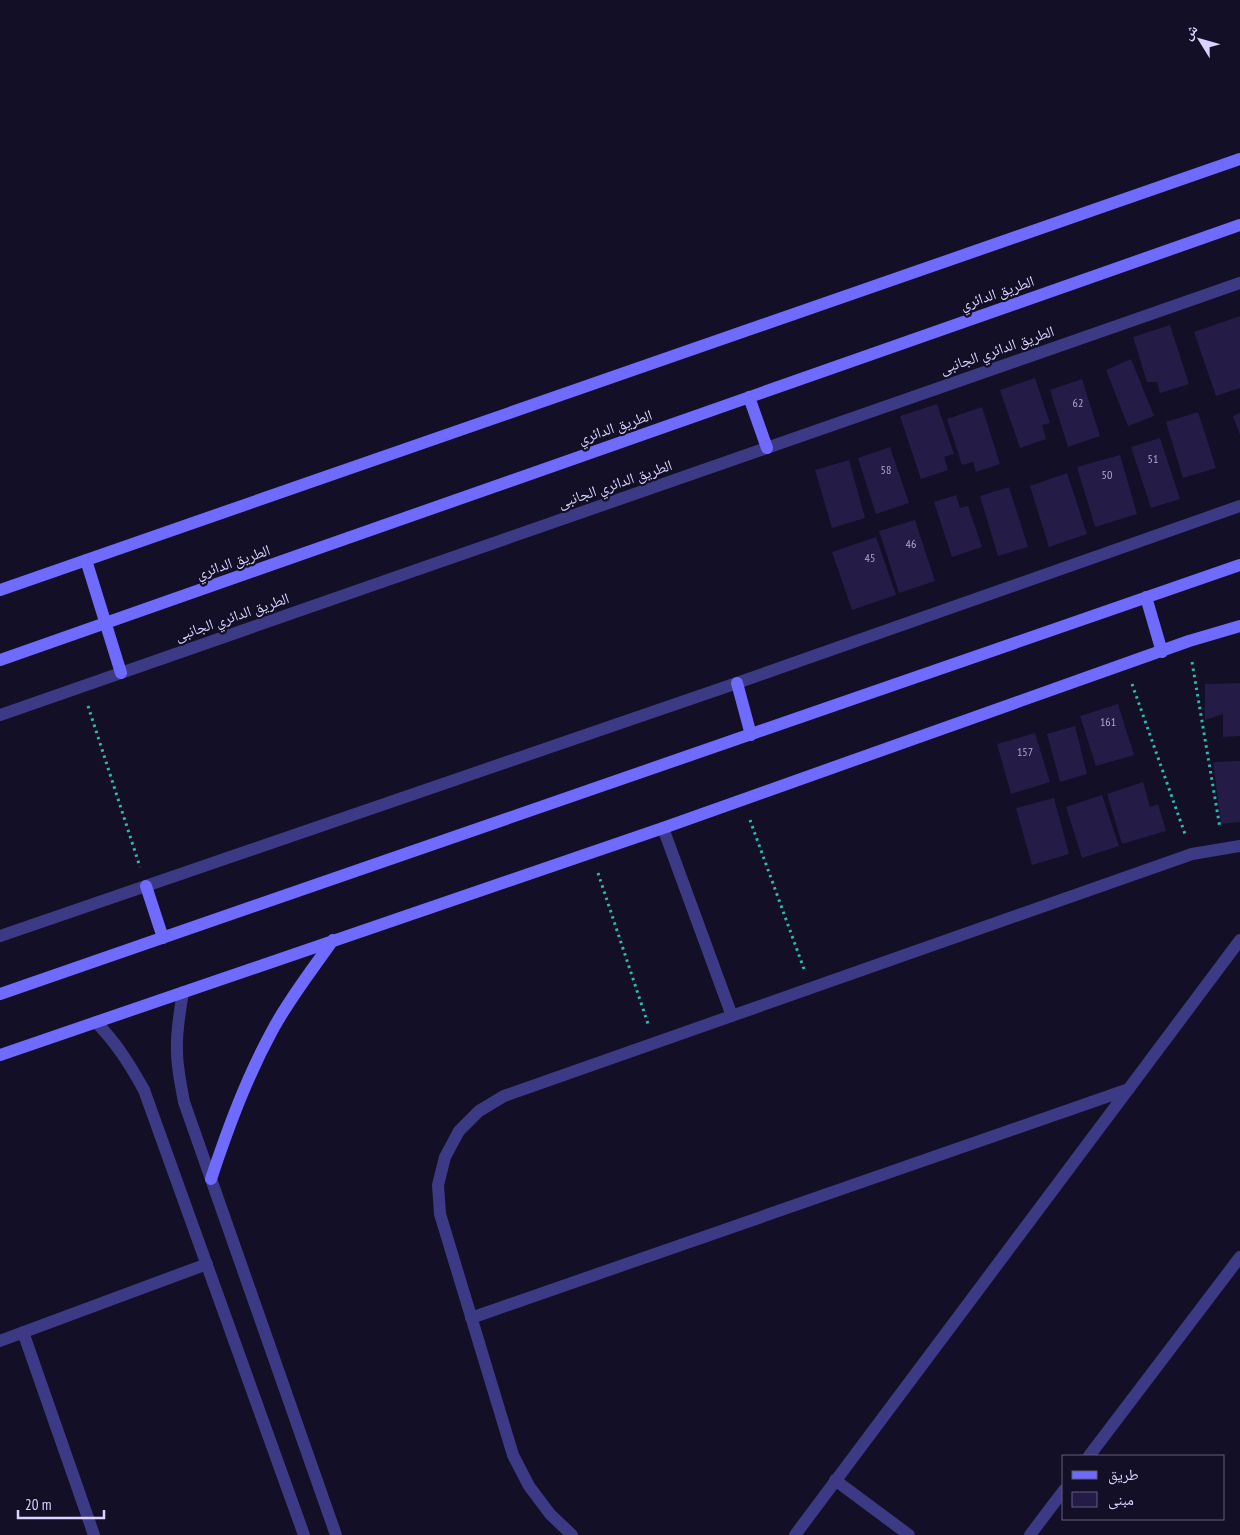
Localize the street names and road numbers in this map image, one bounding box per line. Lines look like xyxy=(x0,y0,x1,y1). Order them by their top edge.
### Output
street label: الطريق الدائري xyxy=(957,271,1037,317)
street label: الطريق الدائري الجانبى xyxy=(937,321,1057,381)
street label: الطريق الدائري xyxy=(575,405,655,451)
street label: الطريق الدائري الجانبى xyxy=(555,455,675,515)
street label: الطريق الدائري xyxy=(193,540,273,586)
street label: الطريق الدائري الجانبى xyxy=(172,588,292,648)

